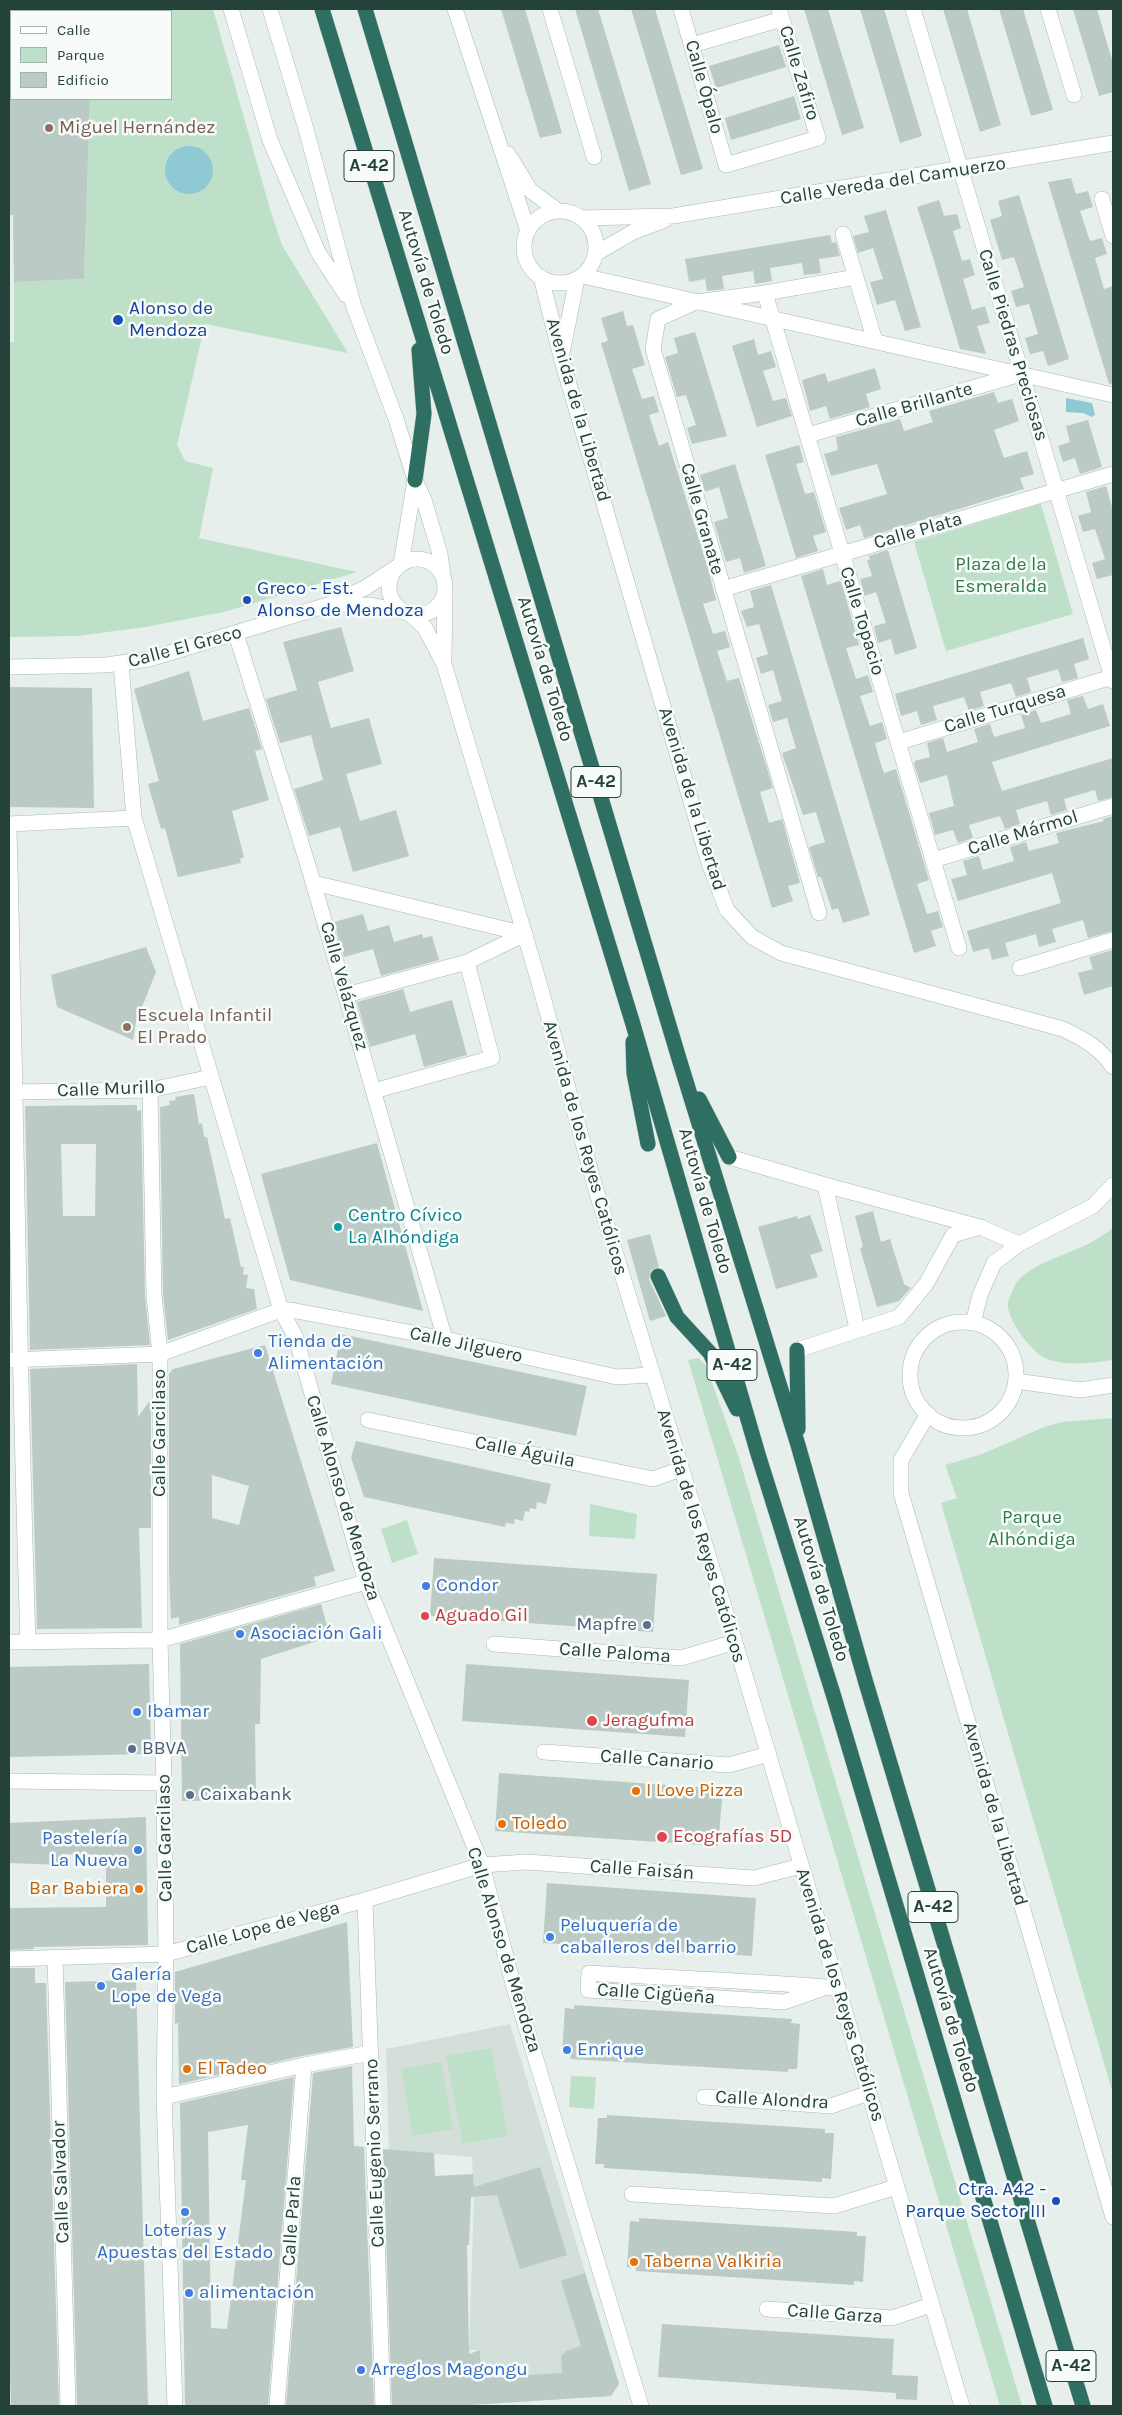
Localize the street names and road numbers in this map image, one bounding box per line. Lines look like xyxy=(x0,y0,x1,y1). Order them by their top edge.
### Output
street label: Calle Zafiro xyxy=(774,23,824,123)
street label: Calle Ópalo xyxy=(680,37,728,137)
road number: A-42 xyxy=(344,150,394,182)
street label: Calle Vereda del Camuerzo xyxy=(779,152,1007,210)
street label: Autovía de Toledo xyxy=(393,207,459,357)
street label: Calle Piedras Preciosas xyxy=(973,246,1053,444)
street label: Avenida de la Libertad xyxy=(541,315,615,505)
street label: Calle Brillante xyxy=(853,377,975,433)
street label: Calle Granate xyxy=(675,460,729,578)
street label: Calle Plata xyxy=(871,508,965,554)
street label: Calle Topacio xyxy=(835,564,889,678)
street label: Autovía de Toledo xyxy=(512,594,578,744)
street label: Calle El Greco xyxy=(126,621,244,673)
street label: Calle Turquesa xyxy=(941,680,1069,738)
street label: Avenida de la Libertad xyxy=(653,705,731,893)
road number: A-42 xyxy=(571,766,621,798)
street label: Calle Mármol xyxy=(965,805,1081,861)
street label: Calle Velázquez xyxy=(315,919,373,1053)
street label: Avenida de los Reyes Católicos xyxy=(538,1018,632,1278)
street label: Calle Murillo xyxy=(57,1076,165,1102)
street label: Autovía de Toledo xyxy=(673,1125,737,1277)
street label: Calle Jilguero xyxy=(407,1322,525,1368)
road number: A-42 xyxy=(707,1350,757,1380)
street label: Calle Garcilaso xyxy=(149,1369,171,1497)
street label: Calle Alonso de Mendoza xyxy=(301,1392,385,1604)
street label: Avenida de los Reyes Católicos xyxy=(651,1406,751,1666)
street label: Calle Águila xyxy=(473,1431,577,1473)
street label: Autovía de Toledo xyxy=(788,1514,854,1664)
street label: Calle Paloma xyxy=(558,1638,672,1668)
street label: Avenida de la Libertad xyxy=(958,1719,1032,1909)
street label: Calle Canario xyxy=(599,1745,715,1775)
street label: Calle Garcilaso xyxy=(152,1774,178,1902)
street label: Calle Alonso de Mendoza xyxy=(462,1844,546,2056)
street label: Calle Faisán xyxy=(589,1855,695,1885)
street label: Avenida de los Reyes Católicos xyxy=(790,1865,890,2125)
road number: A-42 xyxy=(908,1891,958,1922)
street label: Calle Lope de Vega xyxy=(184,1897,342,1959)
street label: Autovía de Toledo xyxy=(918,1945,984,2095)
street label: Calle Cigüeña xyxy=(596,1979,716,2009)
street label: Calle Eugenio Serrano xyxy=(360,2058,390,2248)
street label: Calle Alondra xyxy=(715,2086,829,2114)
street label: Calle Salvador xyxy=(47,2120,75,2244)
street label: Calle Parla xyxy=(277,2175,307,2267)
street label: Calle Garza xyxy=(786,2299,884,2329)
road number: A-42 xyxy=(1046,2350,1096,2382)

